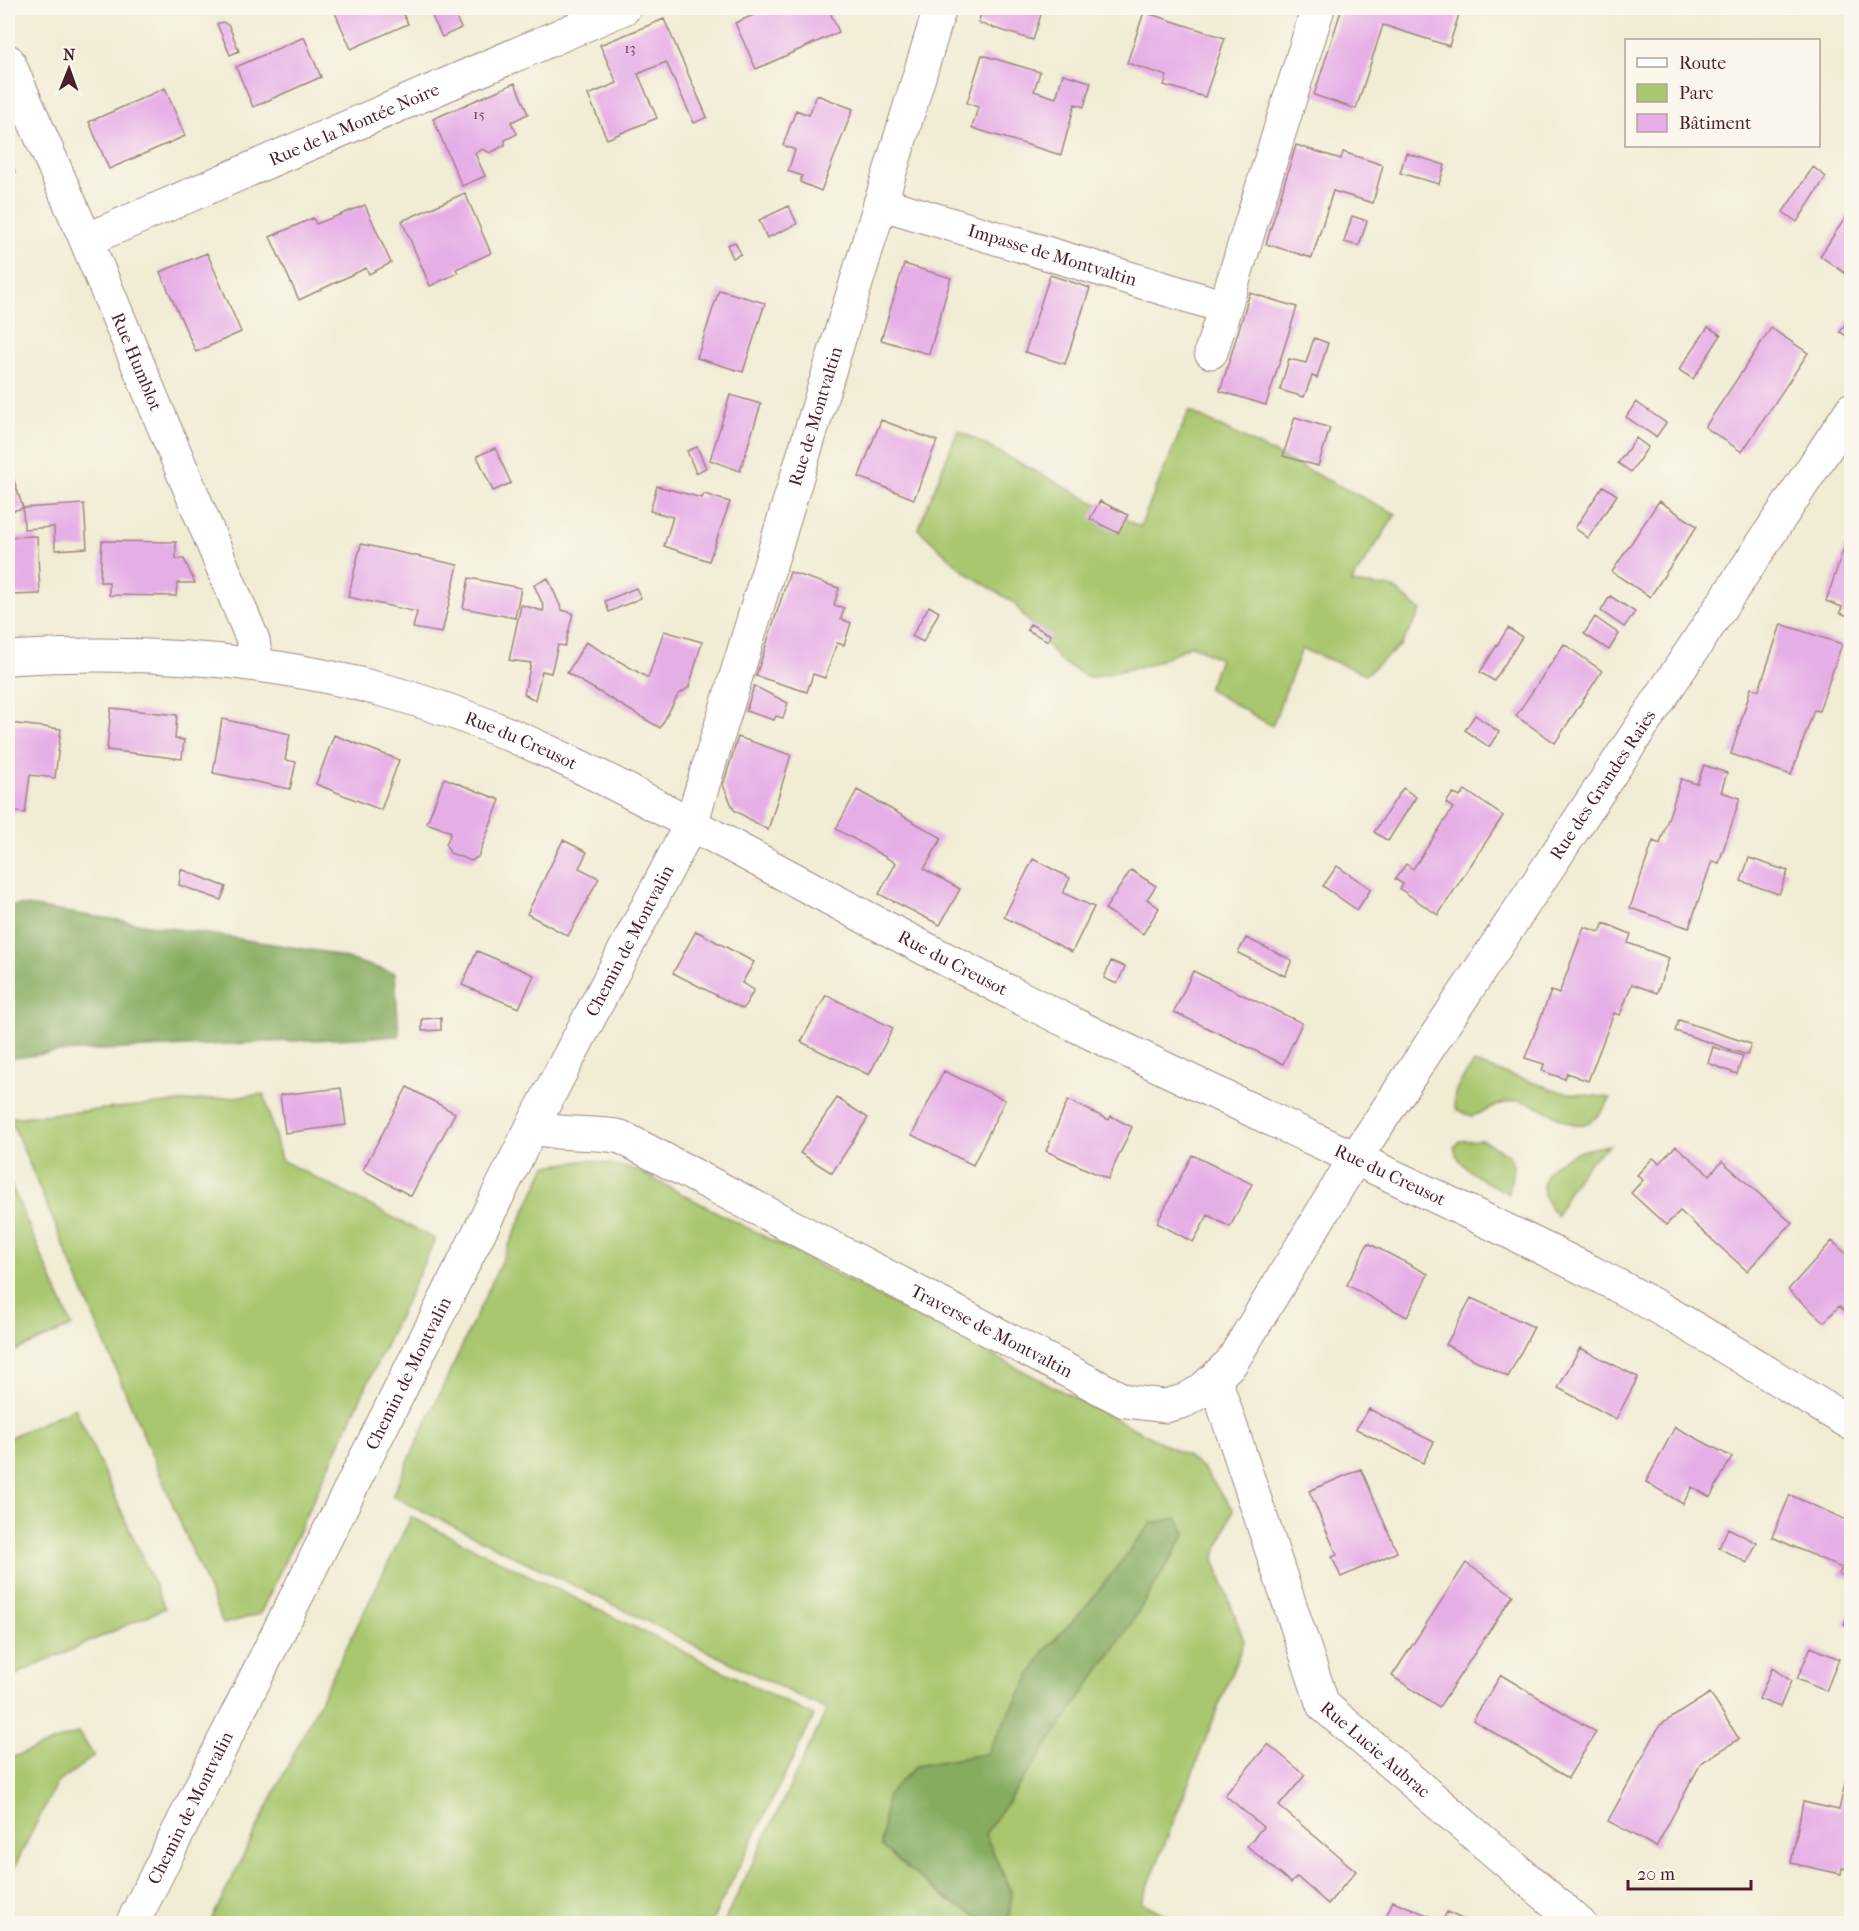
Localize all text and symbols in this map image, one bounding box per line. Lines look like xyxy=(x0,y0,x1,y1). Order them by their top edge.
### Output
north arrow xyxy=(39,39,99,99)
house number: 13 xyxy=(624,39,636,57)
legend xyxy=(1625,39,1820,147)
text: N xyxy=(63,45,76,64)
text: Route xyxy=(1679,53,1726,74)
street label: Rue de la Montée Noire xyxy=(266,78,443,170)
text: Parc xyxy=(1679,83,1714,104)
house number: 15 xyxy=(473,105,485,123)
text: Bâtiment xyxy=(1679,113,1752,134)
street label: Impasse de Montvaltin xyxy=(966,220,1140,290)
street label: Rue Humblot xyxy=(107,309,167,414)
street label: Rue de Montvaltin xyxy=(784,344,847,489)
street label: Rue des Grandes Raies xyxy=(1546,705,1660,864)
street label: Rue du Creusot xyxy=(462,707,581,774)
street label: Chemin de Montvalin xyxy=(581,861,678,1020)
street label: Rue du Creusot xyxy=(894,926,1011,1000)
street label: Rue du Creusot xyxy=(1331,1140,1449,1210)
street label: Traverse de Montvaltin xyxy=(907,1280,1077,1382)
street label: Chemin de Montvalin xyxy=(361,1293,456,1453)
street label: Rue Lucie Aubrac xyxy=(1316,1697,1434,1802)
street label: Chemin de Montvalin xyxy=(143,1727,238,1888)
scale bar xyxy=(1628,1853,1751,1891)
text: 20 m xyxy=(1637,1864,1675,1885)

